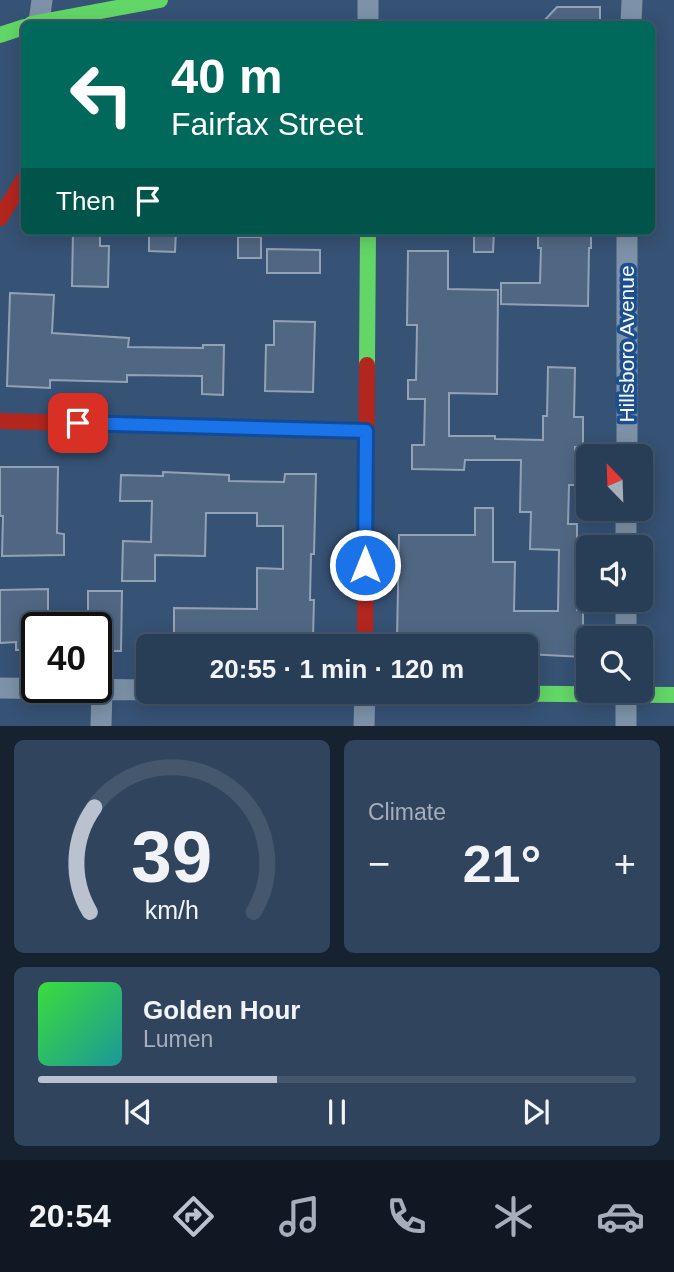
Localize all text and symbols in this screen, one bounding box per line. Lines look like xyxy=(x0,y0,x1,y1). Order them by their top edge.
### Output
icon: left xyxy=(56,49,147,140)
text: 40 m xyxy=(171,49,283,103)
text: Fairfax Street xyxy=(171,106,363,142)
icon: arrive xyxy=(129,182,167,220)
text: Then xyxy=(56,186,115,216)
street label: Hillsboro Avenue xyxy=(615,265,638,423)
pin xyxy=(48,393,108,453)
icon: arrive xyxy=(59,404,97,442)
north arrow xyxy=(576,444,653,522)
map controls xyxy=(576,444,653,703)
position arrow xyxy=(328,528,402,602)
button: sound xyxy=(576,535,653,612)
speed limit sign: 40 xyxy=(21,612,112,703)
button: search xyxy=(576,626,653,703)
text: 20:55 · 1 min · 120 m xyxy=(210,654,464,684)
text: Climate xyxy=(368,799,446,825)
text: 39 xyxy=(132,817,212,898)
text: 21° xyxy=(463,835,541,893)
text: − xyxy=(368,843,390,885)
text: + xyxy=(614,843,636,885)
text: km/h xyxy=(145,896,199,924)
text: Golden Hour xyxy=(143,995,300,1025)
text: Lumen xyxy=(143,1026,213,1052)
icon: previous xyxy=(119,1093,157,1131)
icon: pause xyxy=(318,1093,356,1131)
icon: next xyxy=(517,1093,555,1131)
icon: directions xyxy=(169,1192,218,1241)
icon: music xyxy=(275,1192,324,1241)
icon: phone xyxy=(382,1192,431,1241)
icon: climate xyxy=(489,1192,538,1241)
icon: car xyxy=(596,1192,645,1241)
text: 20:54 xyxy=(29,1198,111,1234)

